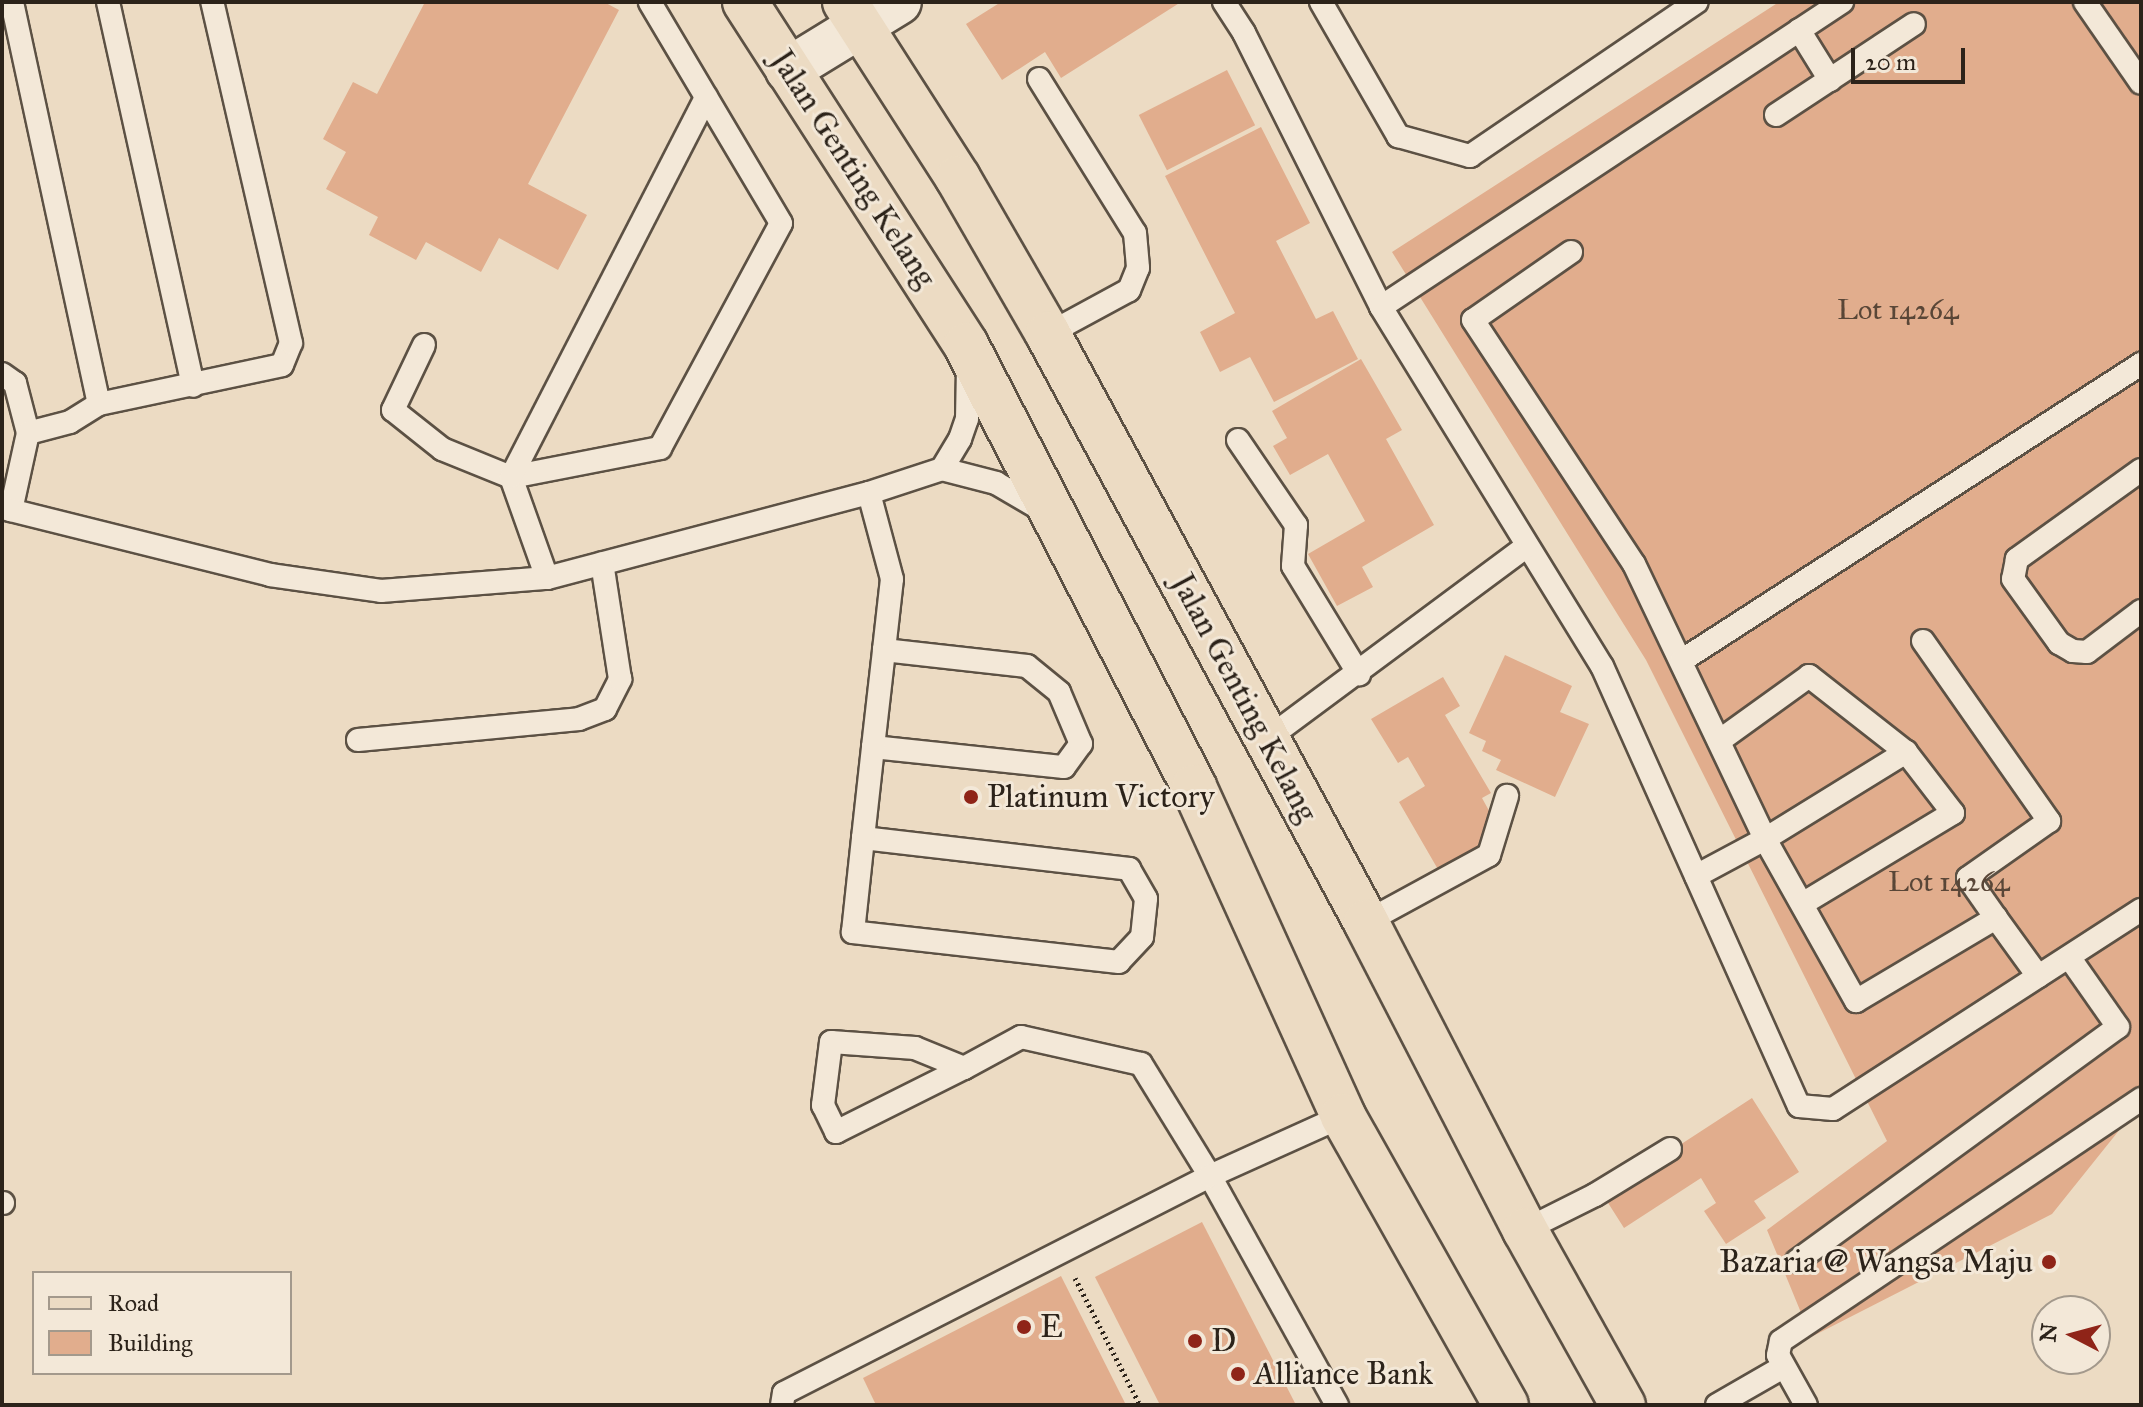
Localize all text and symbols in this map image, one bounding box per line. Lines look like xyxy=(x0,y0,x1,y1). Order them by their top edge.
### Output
scale bar xyxy=(1855,32,1969,82)
street label: Jalan Genting Kelang xyxy=(762,43,944,295)
text: 20 m xyxy=(1865,47,1916,77)
house number: Lot 14264 xyxy=(1837,293,1959,327)
street label: Jalan Genting Kelang xyxy=(1162,567,1326,829)
place label: Platinum Victory xyxy=(987,778,1215,816)
marker: Platinum Victory xyxy=(962,788,980,806)
house number: Lot 14264 xyxy=(1888,865,2010,899)
place label: Bazaria @ Wangsa Maju xyxy=(1719,1243,2033,1281)
marker: Bazaria @ Wangsa Maju xyxy=(2040,1253,2058,1271)
legend xyxy=(32,1271,292,1375)
text: Road xyxy=(108,1288,159,1318)
north arrow xyxy=(2031,1295,2111,1375)
place label: E xyxy=(1040,1308,1063,1346)
marker: E xyxy=(1015,1318,1033,1336)
place label: D xyxy=(1211,1322,1236,1360)
text: N xyxy=(2034,1322,2063,1343)
text: Building xyxy=(108,1328,193,1358)
marker: D xyxy=(1186,1332,1204,1350)
place label: Alliance Bank xyxy=(1254,1355,1433,1393)
marker: Alliance Bank xyxy=(1229,1365,1247,1383)

